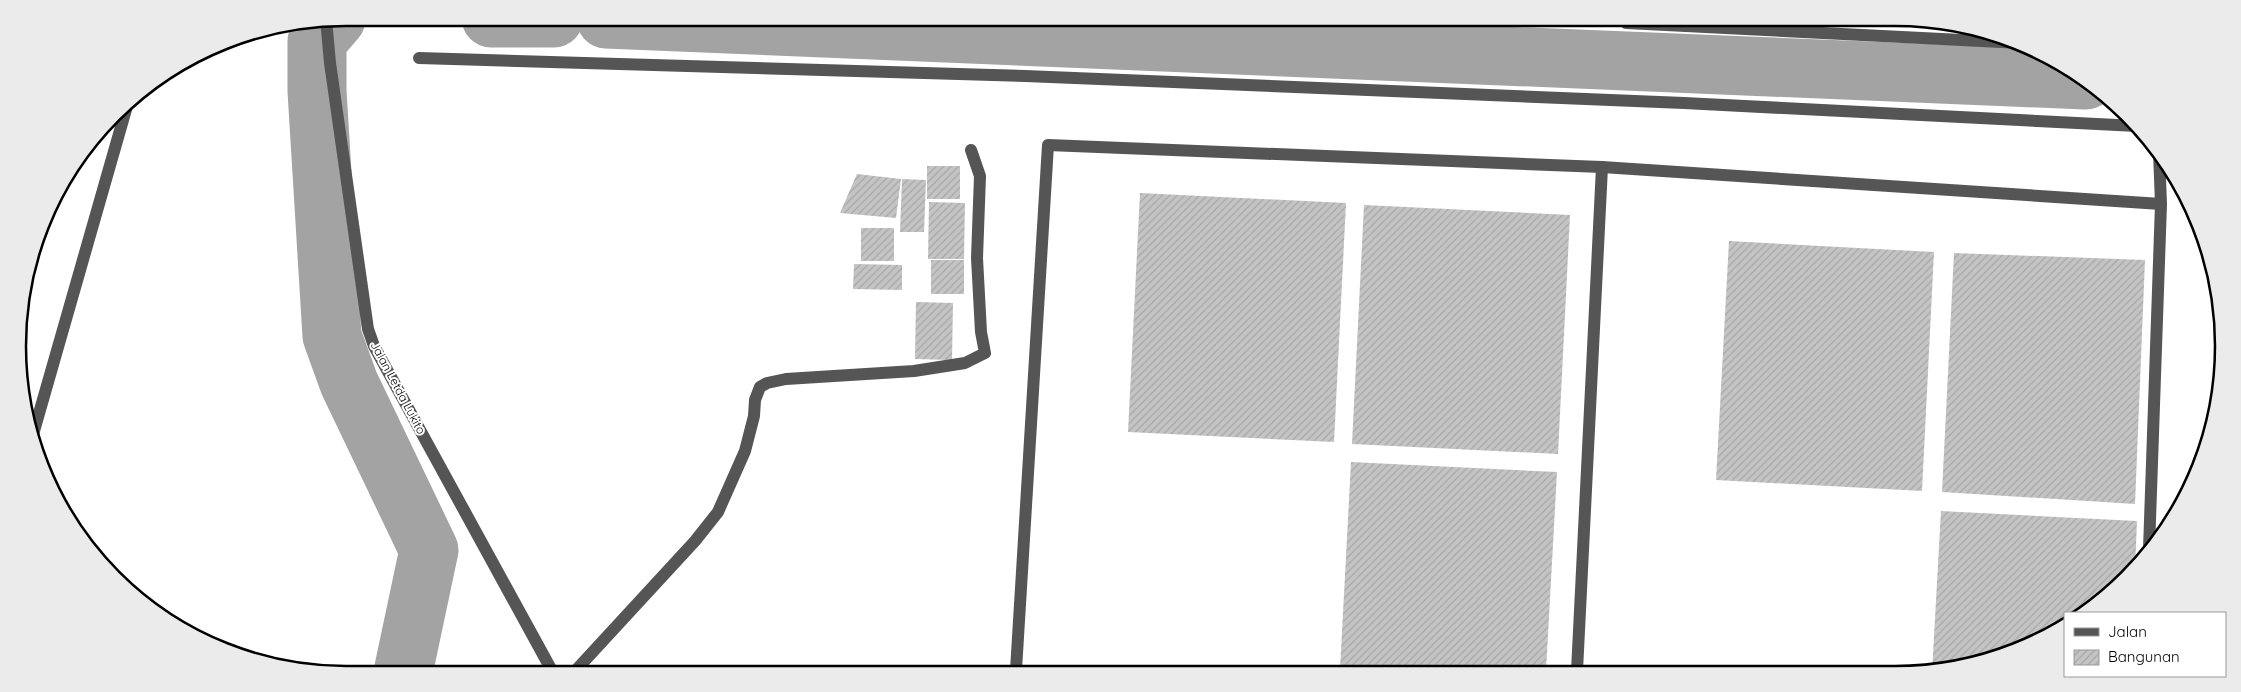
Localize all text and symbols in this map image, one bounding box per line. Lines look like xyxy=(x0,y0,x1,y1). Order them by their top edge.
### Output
street label: Jalan Letda Lukito xyxy=(368,339,429,437)
legend xyxy=(2064,612,2226,677)
text: Jalan xyxy=(2108,622,2147,641)
text: Bangunan xyxy=(2108,647,2180,666)

